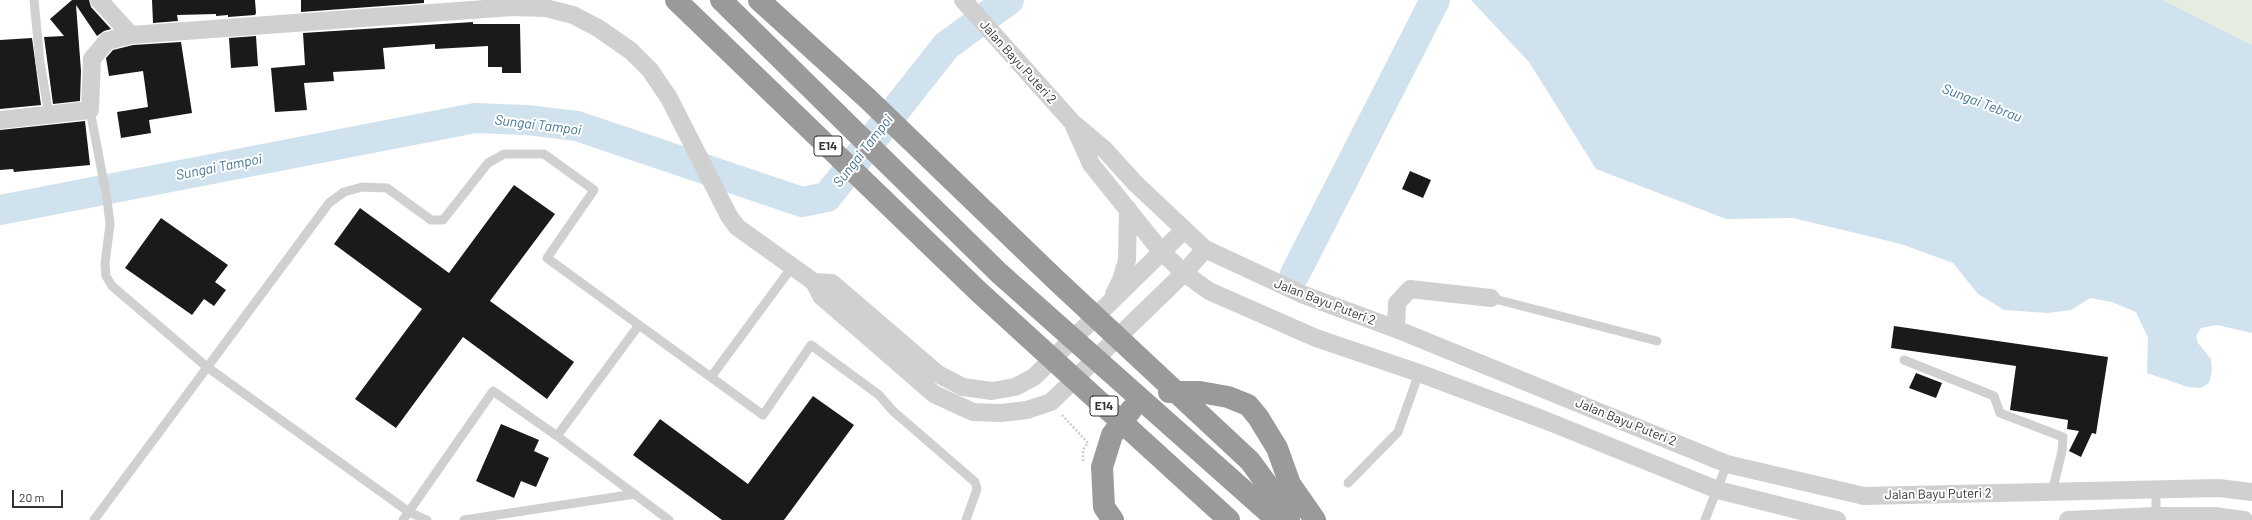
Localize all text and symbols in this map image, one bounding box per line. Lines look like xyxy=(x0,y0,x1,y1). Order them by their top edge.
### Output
street label: Jalan Bayu Puteri 2 xyxy=(976,17,1060,107)
water label: Sungai Tebrau xyxy=(1940,80,2024,126)
water label: Sungai Tampoi xyxy=(494,111,582,139)
water label: Sungai Tampoi xyxy=(830,111,896,191)
road number: E14 xyxy=(814,136,842,156)
water label: Sungai Tampoi xyxy=(175,150,263,184)
street label: Jalan Bayu Puteri 2 xyxy=(1272,275,1378,329)
street label: Jalan Bayu Puteri 2 xyxy=(1573,395,1679,449)
road number: E14 xyxy=(1090,396,1118,416)
scale bar xyxy=(14,482,65,508)
street label: Jalan Bayu Puteri 2 xyxy=(1884,485,1992,503)
text: 20 m xyxy=(19,490,45,504)

